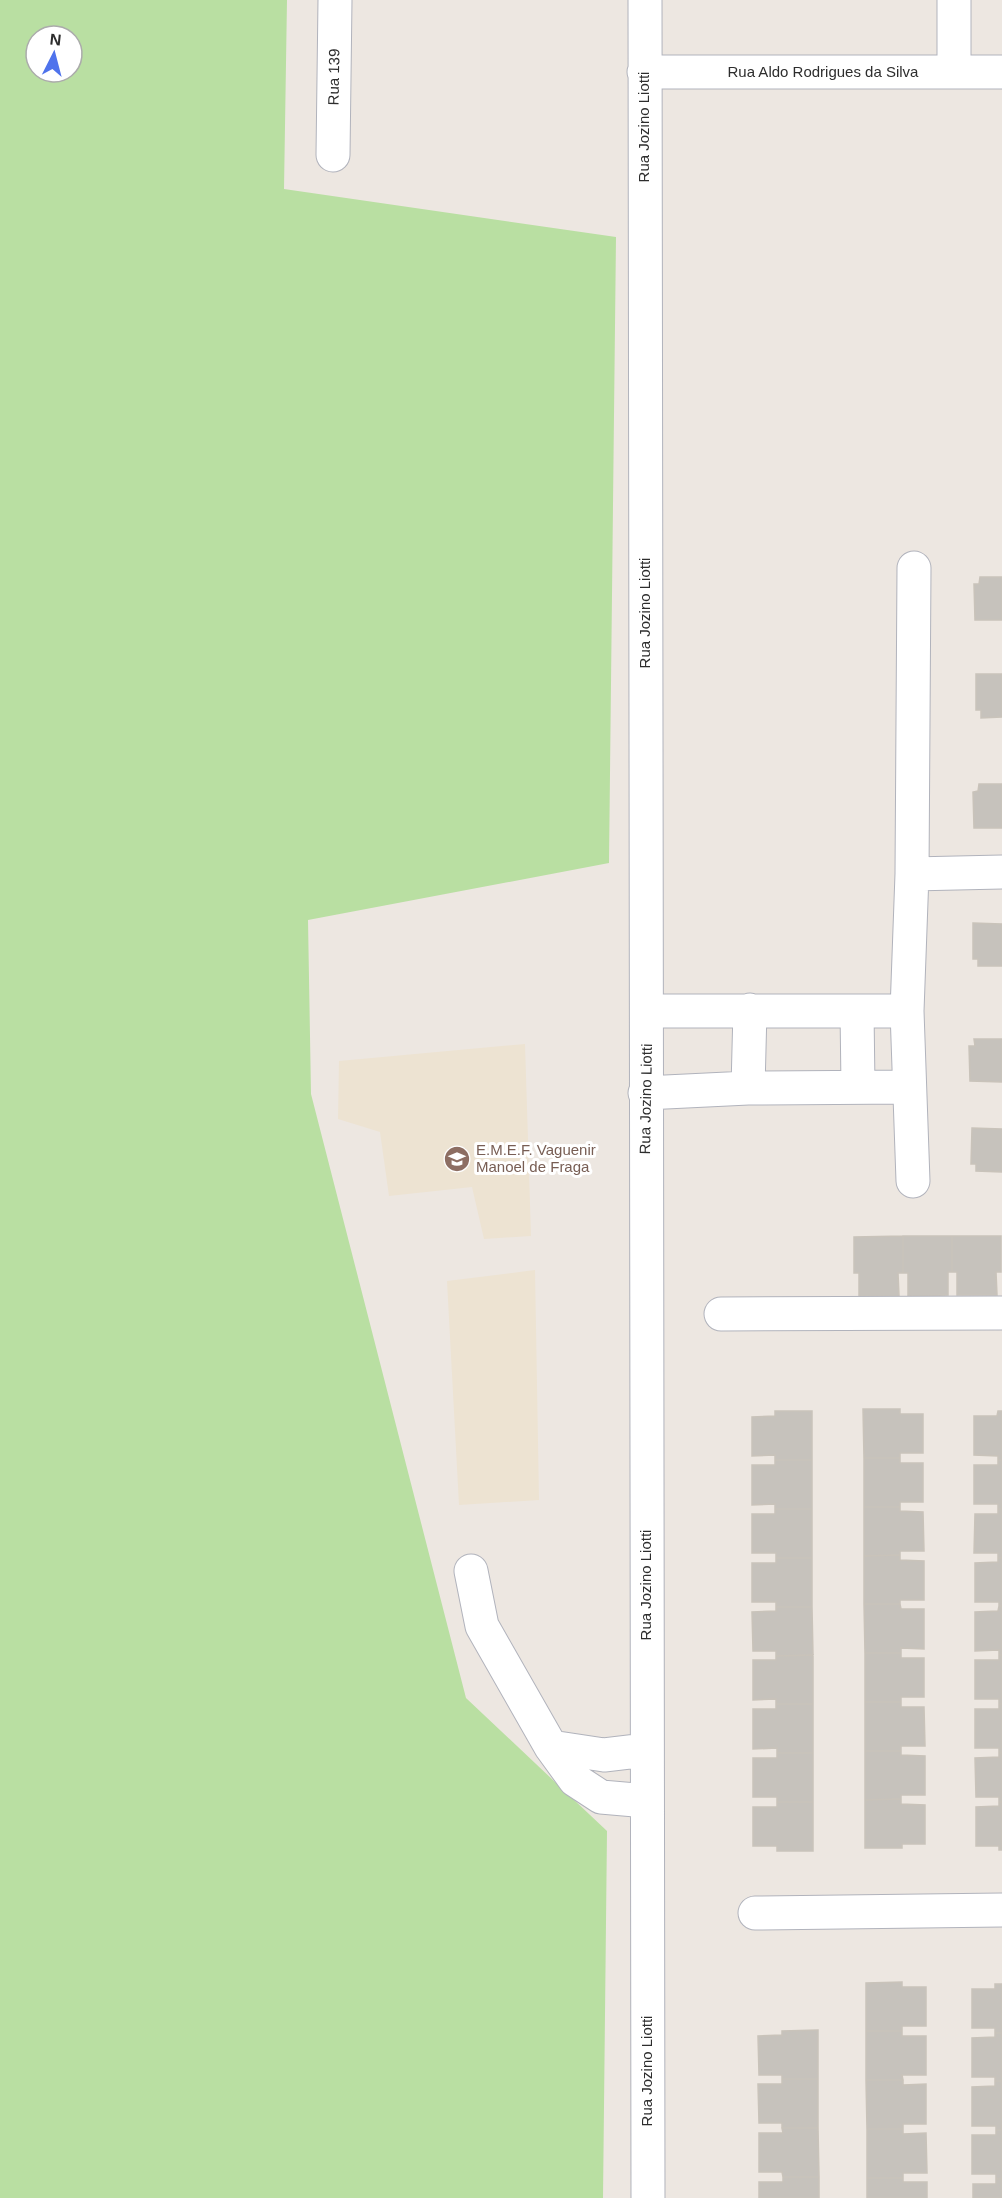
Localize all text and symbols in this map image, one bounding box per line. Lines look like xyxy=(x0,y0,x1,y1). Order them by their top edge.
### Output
north arrow xyxy=(24,24,84,84)
text: N xyxy=(49,31,62,49)
street label: Rua 139 xyxy=(325,48,342,105)
street label: Rua Aldo Rodrigues da Silva xyxy=(728,63,919,80)
street label: Rua Jozino Liotti xyxy=(635,72,652,182)
street label: Rua Jozino Liotti xyxy=(636,558,653,668)
street label: Rua Jozino Liotti xyxy=(636,1043,655,1155)
place label: E.M.E.F. Vaguenir Manoel de Fraga xyxy=(476,1141,596,1175)
school or university icon: E.M.E.F. Vaguenir Manoel de Fraga xyxy=(442,1144,472,1174)
street label: Rua Jozino Liotti xyxy=(637,1530,654,1640)
street label: Rua Jozino Liotti xyxy=(638,2016,655,2126)

